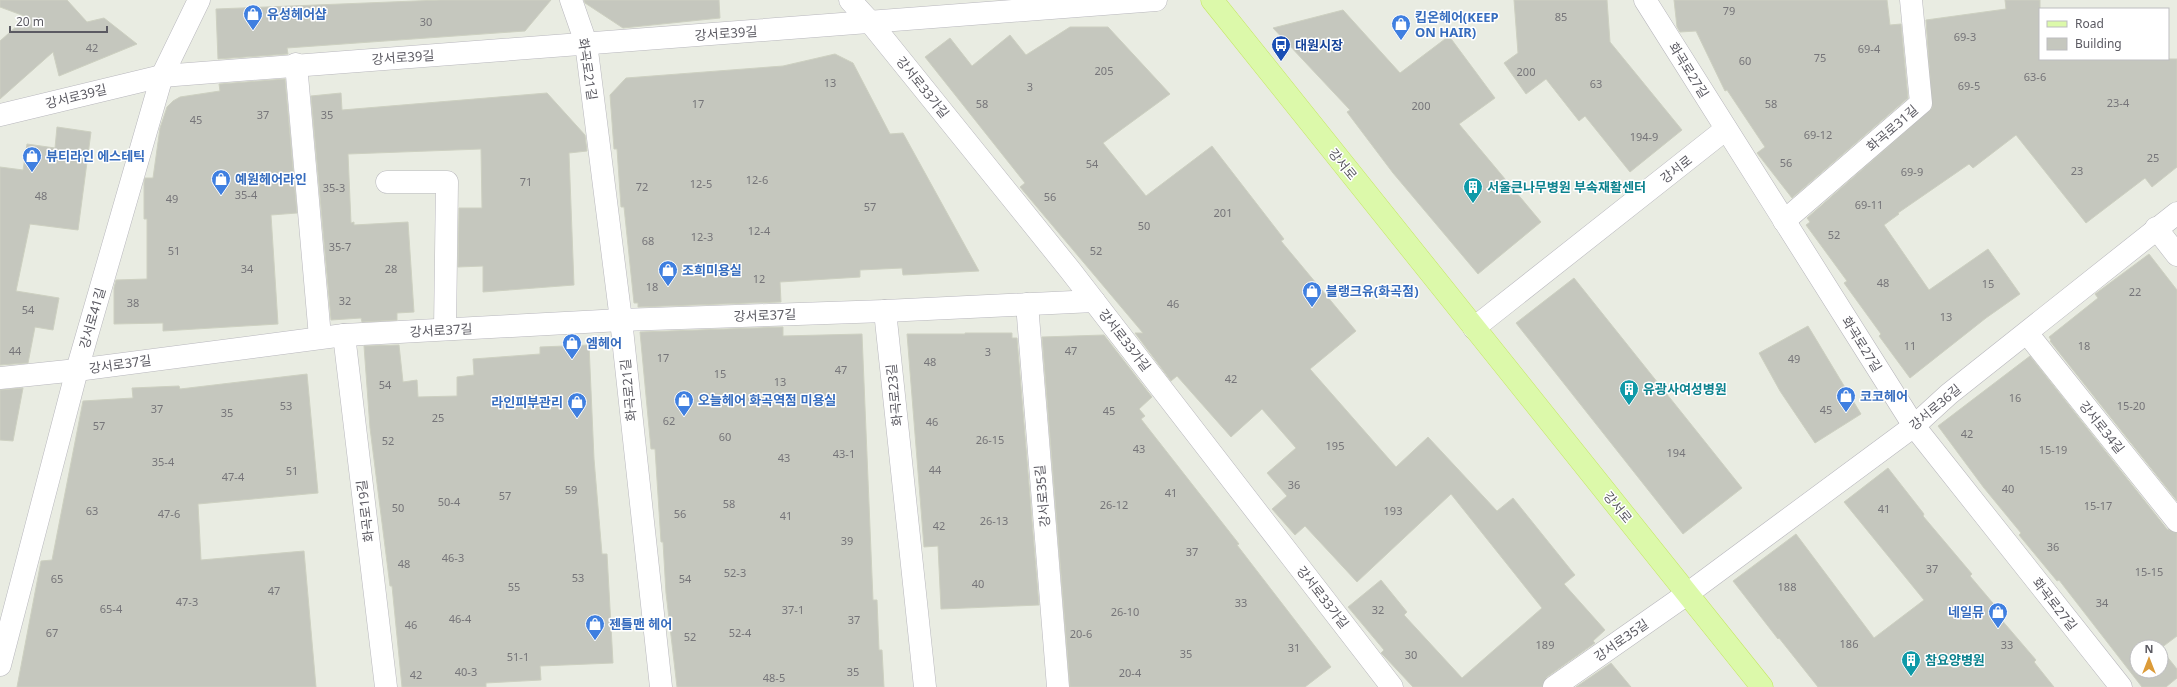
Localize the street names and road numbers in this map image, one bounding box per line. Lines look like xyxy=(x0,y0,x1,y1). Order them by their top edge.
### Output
street label: 강서로39길 xyxy=(694,22,758,44)
street label: 화곡로21길 xyxy=(574,37,602,101)
street label: 화곡로27길 xyxy=(1665,39,1713,101)
street label: 강서로39길 xyxy=(371,46,435,68)
street label: 강서로33가길 xyxy=(893,52,953,122)
street label: 강서로39길 xyxy=(43,80,109,112)
street label: 화곡로31길 xyxy=(1862,101,1922,155)
street label: 강서로 xyxy=(1325,144,1361,184)
street label: 강서로 xyxy=(1656,151,1696,187)
street label: 강서로41길 xyxy=(75,285,109,351)
street label: 강서로37길 xyxy=(733,305,797,325)
street label: 강서로33가길 xyxy=(1095,305,1155,375)
street label: 화곡로27길 xyxy=(1838,313,1886,375)
street label: 강서로37길 xyxy=(409,319,473,341)
street label: 강서로37길 xyxy=(88,351,152,377)
street label: 화곡로21길 xyxy=(616,358,640,422)
street label: 화곡로23길 xyxy=(882,363,906,427)
street label: 강서로36길 xyxy=(1905,380,1965,434)
street label: 강서로34길 xyxy=(2075,397,2129,457)
street label: 강서로35길 xyxy=(1030,464,1054,528)
street label: 화곡로19길 xyxy=(352,479,378,543)
street label: 강서로 xyxy=(1600,487,1636,527)
street label: 강서로33가길 xyxy=(1293,562,1353,632)
street label: 화곡로27길 xyxy=(2029,574,2081,634)
street label: 강서로35길 xyxy=(1590,615,1652,665)

